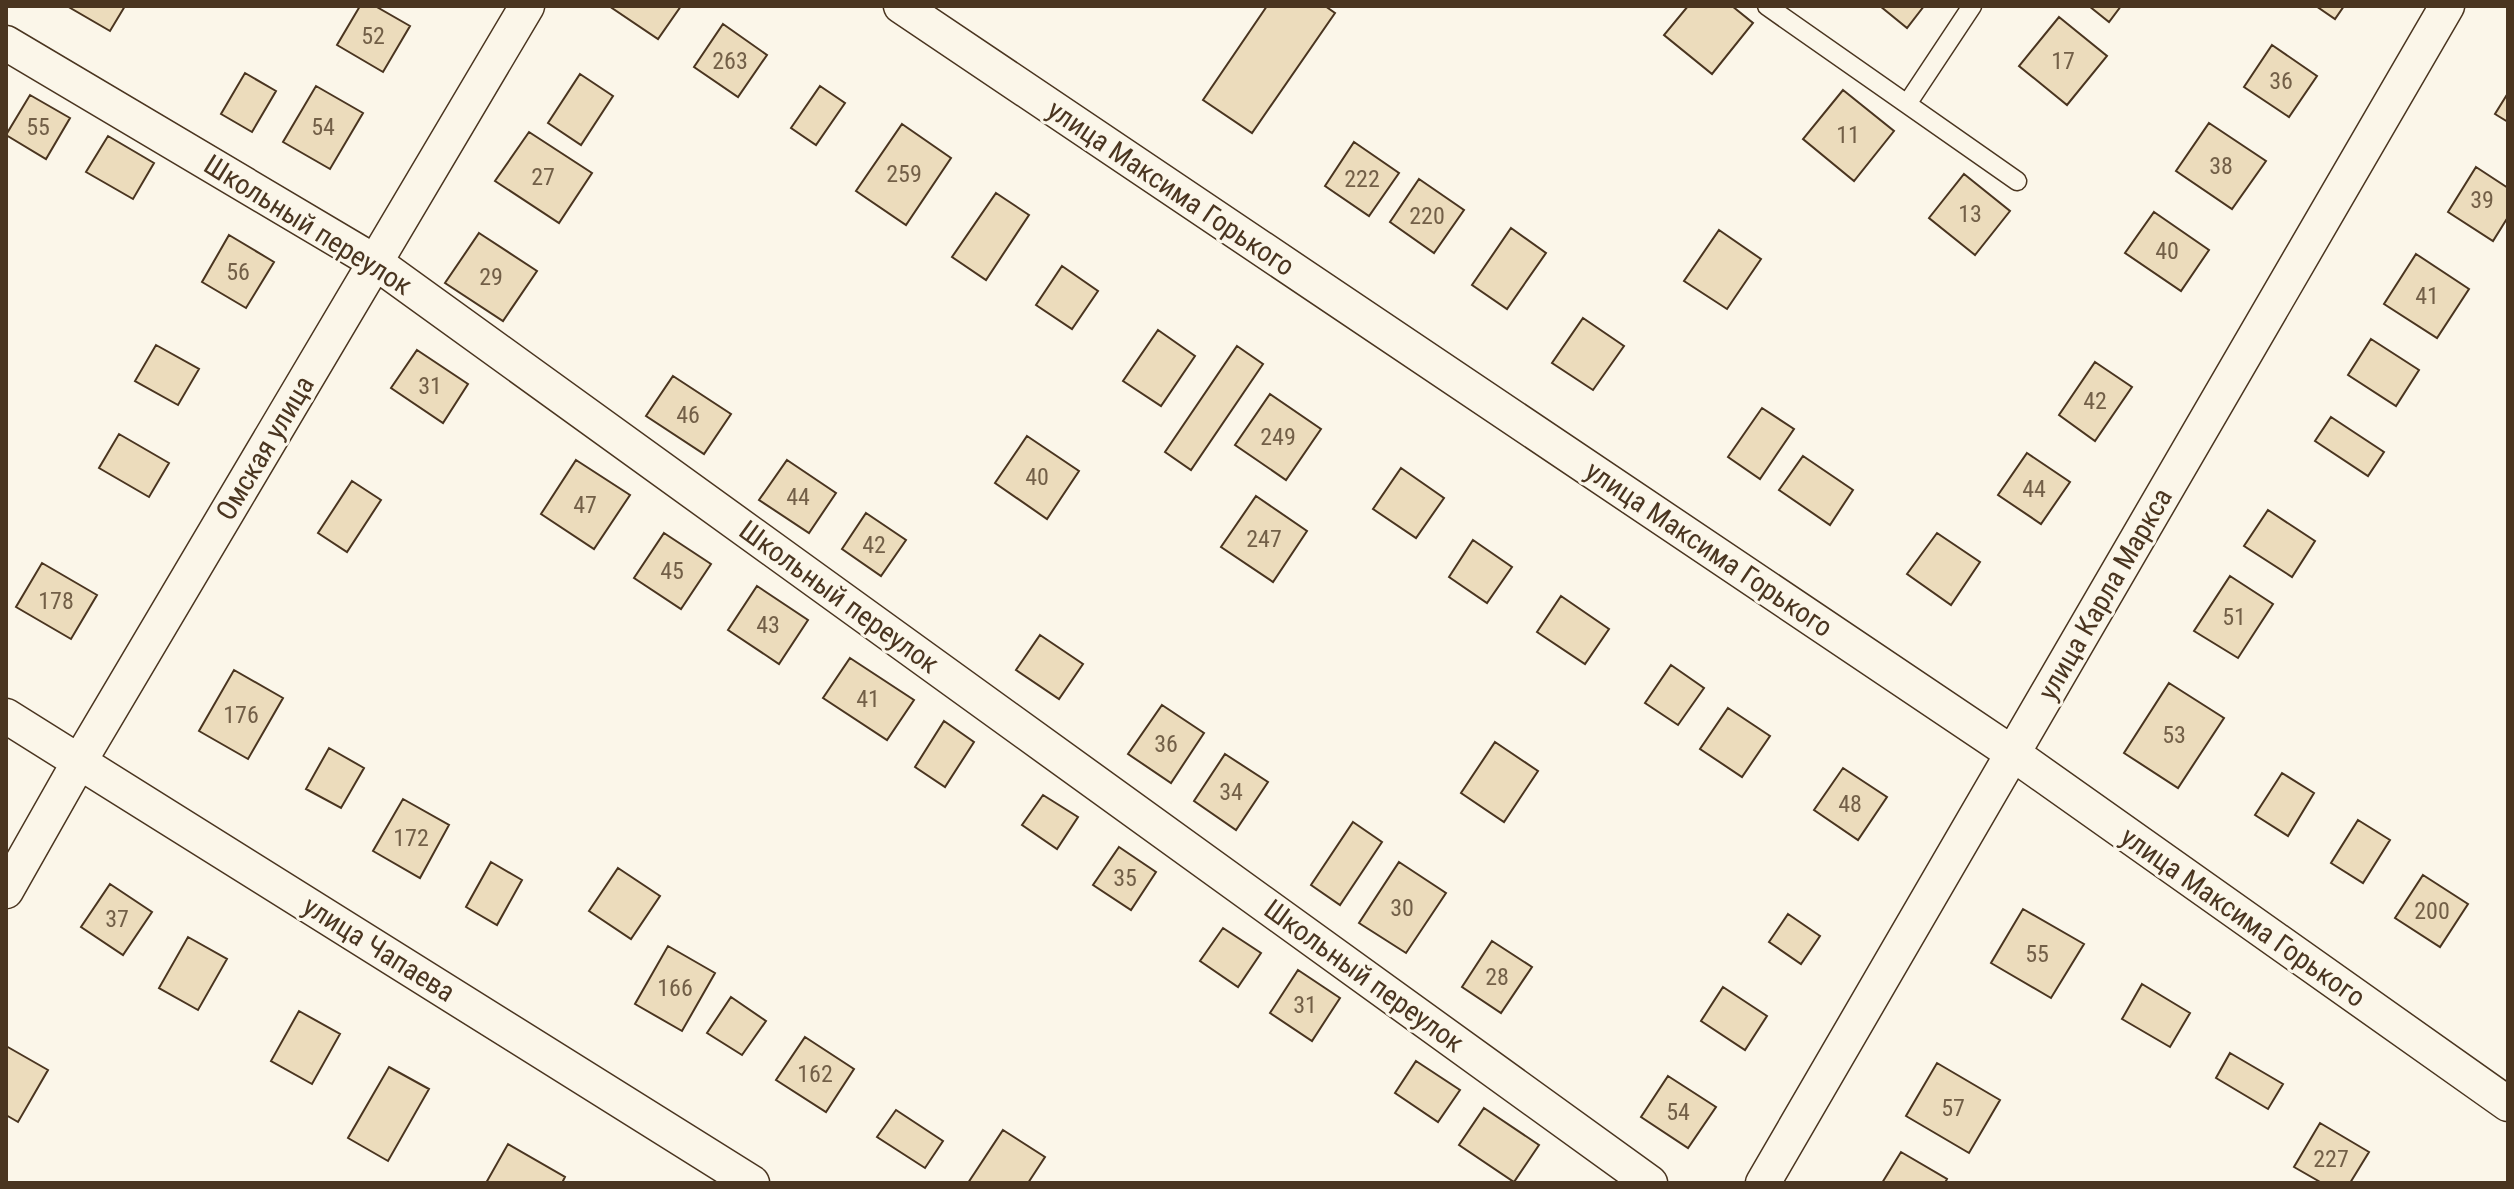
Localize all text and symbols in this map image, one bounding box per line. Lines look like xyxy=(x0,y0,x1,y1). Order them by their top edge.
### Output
house number: 52 xyxy=(361,22,385,50)
house number: 263 xyxy=(712,47,748,75)
house number: 17 xyxy=(2051,47,2075,75)
house number: 36 xyxy=(2269,67,2293,95)
street label: улица Максима Горького xyxy=(1041,93,1301,283)
house number: 55 xyxy=(26,113,50,141)
house number: 54 xyxy=(311,113,335,141)
house number: 11 xyxy=(1836,121,1860,149)
street label: Школьный переулок xyxy=(198,148,418,302)
house number: 38 xyxy=(2209,152,2233,180)
house number: 259 xyxy=(886,160,922,188)
house number: 27 xyxy=(531,163,555,191)
house number: 222 xyxy=(1344,165,1380,193)
house number: 39 xyxy=(2470,186,2494,214)
house number: 13 xyxy=(1958,200,1982,228)
house number: 220 xyxy=(1409,202,1445,230)
house number: 40 xyxy=(2155,237,2179,265)
house number: 56 xyxy=(226,258,250,286)
house number: 29 xyxy=(479,263,503,291)
house number: 41 xyxy=(2415,282,2439,310)
street label: Омская улица xyxy=(209,370,321,526)
house number: 31 xyxy=(418,372,442,400)
house number: 42 xyxy=(2083,387,2107,415)
house number: 46 xyxy=(676,401,700,429)
house number: 249 xyxy=(1260,423,1296,451)
street label: улица Максима Горького xyxy=(1579,454,1839,644)
house number: 40 xyxy=(1025,463,1049,491)
house number: 44 xyxy=(2022,475,2046,503)
street label: улица Карла Маркса xyxy=(2031,482,2179,706)
house number: 44 xyxy=(786,483,810,511)
house number: 47 xyxy=(573,491,597,519)
street label: Школьный переулок xyxy=(733,514,945,680)
house number: 247 xyxy=(1246,525,1282,553)
house number: 42 xyxy=(862,531,886,559)
house number: 45 xyxy=(660,557,684,585)
house number: 178 xyxy=(38,587,74,615)
house number: 51 xyxy=(2222,603,2246,631)
house number: 43 xyxy=(756,611,780,639)
house number: 41 xyxy=(856,685,880,713)
house number: 176 xyxy=(223,701,259,729)
house number: 53 xyxy=(2162,721,2186,749)
house number: 36 xyxy=(1154,730,1178,758)
house number: 34 xyxy=(1219,778,1243,806)
house number: 48 xyxy=(1838,790,1862,818)
street label: улица Максима Горького xyxy=(2114,820,2372,1014)
house number: 172 xyxy=(393,824,429,852)
house number: 35 xyxy=(1113,864,1137,892)
street label: улица Чапаева xyxy=(297,889,461,1009)
street label: Школьный переулок xyxy=(1258,893,1470,1059)
house number: 30 xyxy=(1390,894,1414,922)
house number: 200 xyxy=(2414,897,2450,925)
house number: 37 xyxy=(105,905,129,933)
house number: 55 xyxy=(2025,940,2049,968)
house number: 28 xyxy=(1485,963,1509,991)
house number: 166 xyxy=(657,974,693,1002)
house number: 31 xyxy=(1293,991,1317,1019)
house number: 162 xyxy=(797,1060,833,1088)
house number: 57 xyxy=(1941,1094,1965,1122)
house number: 54 xyxy=(1666,1098,1690,1126)
house number: 227 xyxy=(2313,1145,2349,1173)

